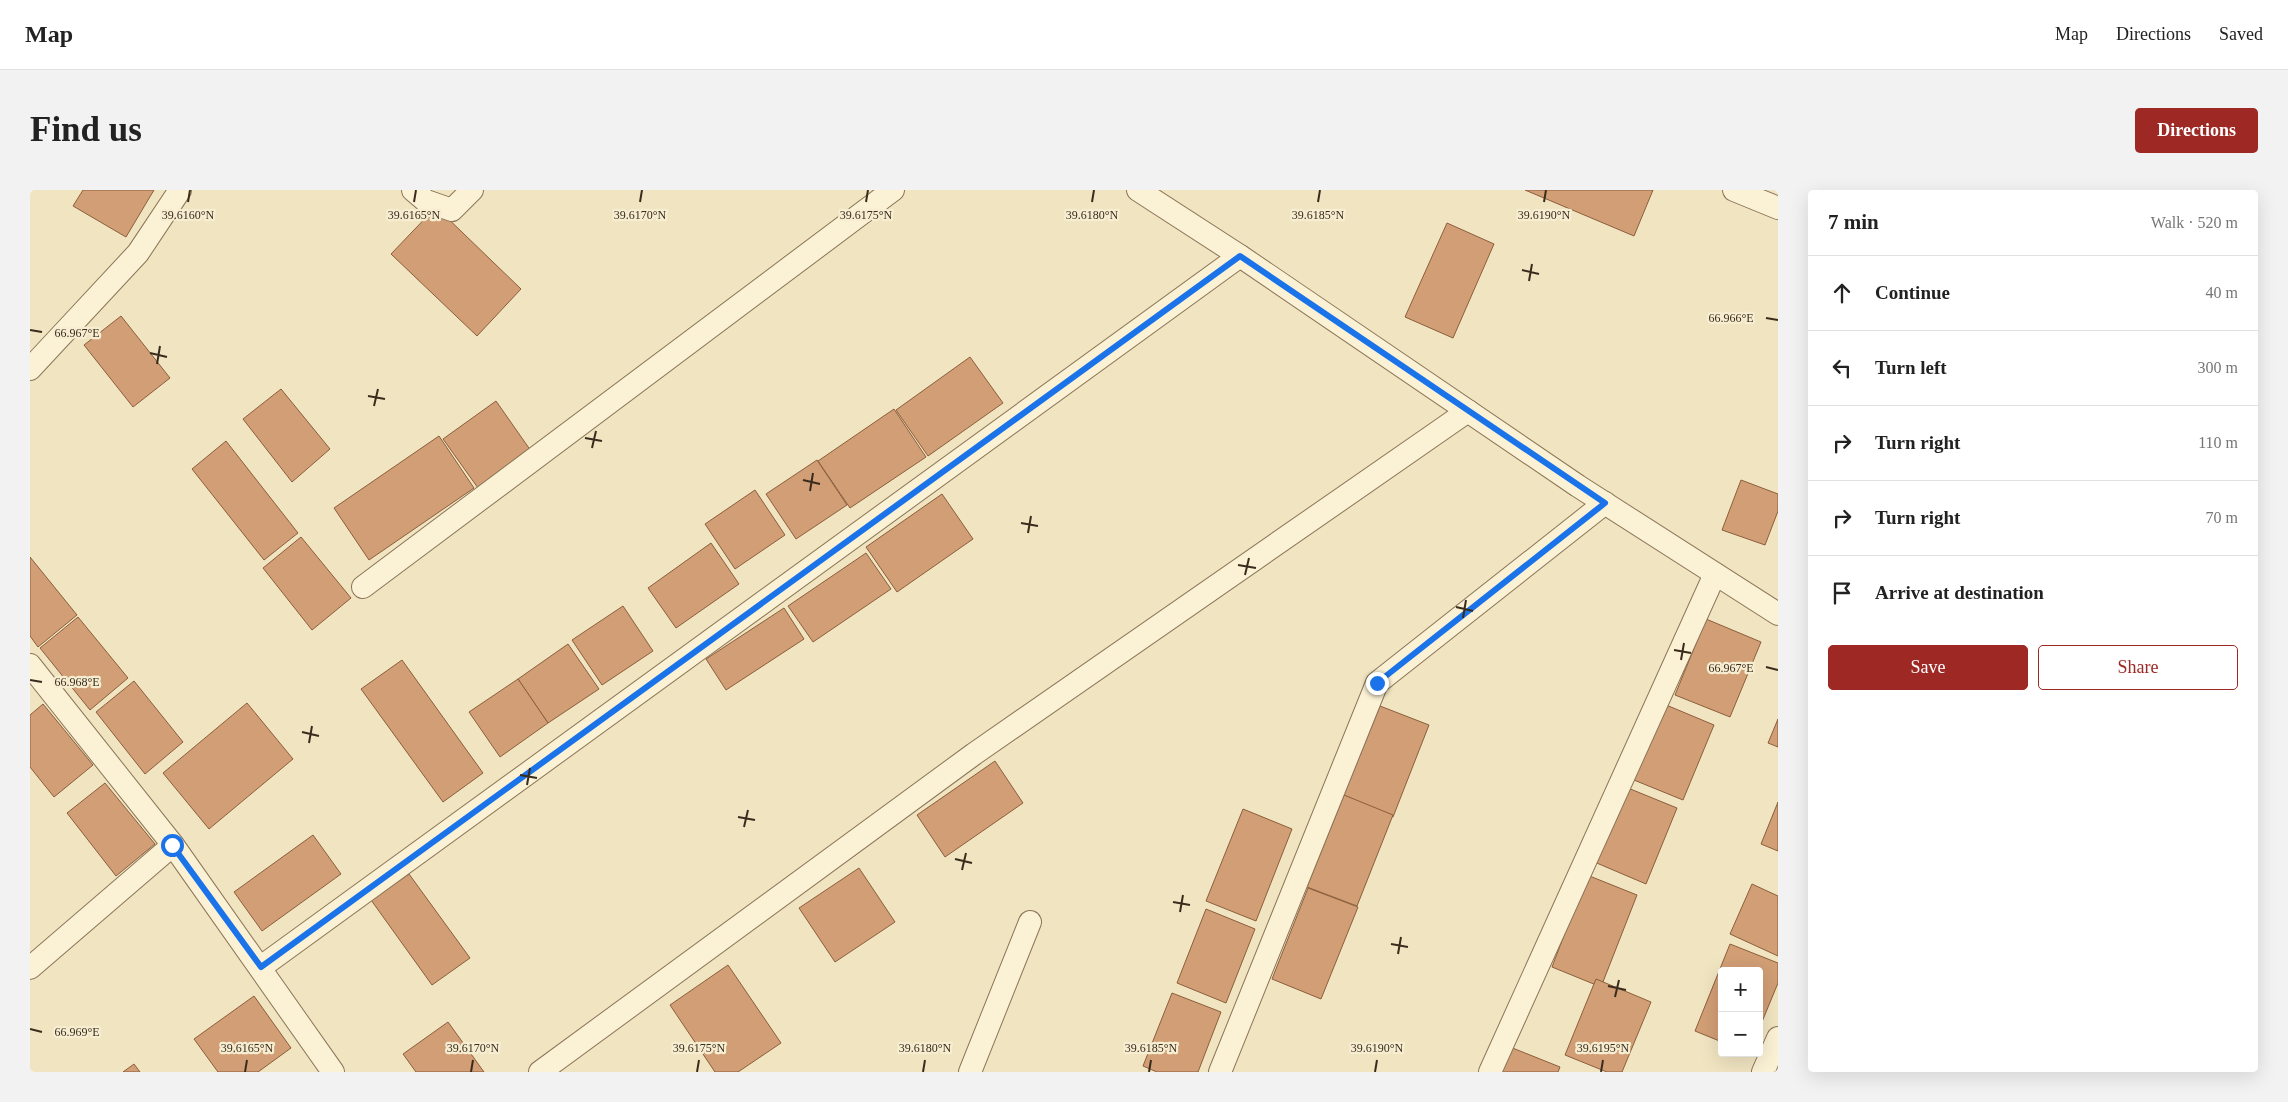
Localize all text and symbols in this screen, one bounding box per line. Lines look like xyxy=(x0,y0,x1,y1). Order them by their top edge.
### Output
text: Map xyxy=(25,21,73,47)
text: Map xyxy=(2055,24,2088,44)
text: Directions xyxy=(2116,24,2191,44)
text: Saved xyxy=(2219,24,2263,44)
button: Directions xyxy=(2135,108,2258,153)
text: Find us xyxy=(30,110,142,149)
text: 39.6160°N xyxy=(162,208,215,222)
text: 39.6165°N xyxy=(388,208,441,222)
text: 39.6170°N xyxy=(614,208,667,222)
text: 39.6175°N xyxy=(840,208,893,222)
text: 39.6180°N xyxy=(1066,208,1119,222)
text: 39.6185°N xyxy=(1292,208,1345,222)
text: 39.6190°N xyxy=(1518,208,1571,222)
text: 7 min xyxy=(1828,210,1879,234)
text: Walk · 520 m xyxy=(2151,214,2238,231)
icon: ahead xyxy=(1828,279,1856,307)
text: Continue xyxy=(1875,282,1950,303)
text: 40 m xyxy=(2206,284,2238,301)
text: 66.966°E xyxy=(1708,311,1754,325)
text: 66.967°E xyxy=(54,326,100,340)
icon: left xyxy=(1828,354,1856,382)
text: Turn left xyxy=(1875,357,1947,378)
text: 300 m xyxy=(2198,359,2238,376)
icon: right xyxy=(1828,429,1856,457)
text: Turn right xyxy=(1875,432,1960,453)
text: 110 m xyxy=(2198,434,2238,451)
icon: right xyxy=(1828,504,1856,532)
text: Turn right xyxy=(1875,507,1960,528)
text: 70 m xyxy=(2206,509,2238,526)
icon: arrive xyxy=(1828,579,1856,607)
text: Arrive at destination xyxy=(1875,582,2044,603)
button: Save xyxy=(1828,645,2028,690)
button: Share xyxy=(2038,645,2238,690)
text: 66.967°E xyxy=(1708,661,1754,675)
route end xyxy=(1366,672,1389,695)
text: 66.968°E xyxy=(54,675,100,689)
route start xyxy=(161,834,184,857)
map controls xyxy=(1718,967,1763,1057)
button: + xyxy=(1718,967,1763,1012)
button: − xyxy=(1718,1012,1763,1057)
text: 66.969°E xyxy=(54,1025,100,1039)
text: 39.6165°N xyxy=(221,1041,274,1055)
text: 39.6170°N xyxy=(447,1041,500,1055)
text: 39.6175°N xyxy=(673,1041,726,1055)
text: 39.6180°N xyxy=(899,1041,952,1055)
text: 39.6185°N xyxy=(1125,1041,1178,1055)
text: 39.6190°N xyxy=(1351,1041,1404,1055)
text: 39.6195°N xyxy=(1577,1041,1630,1055)

